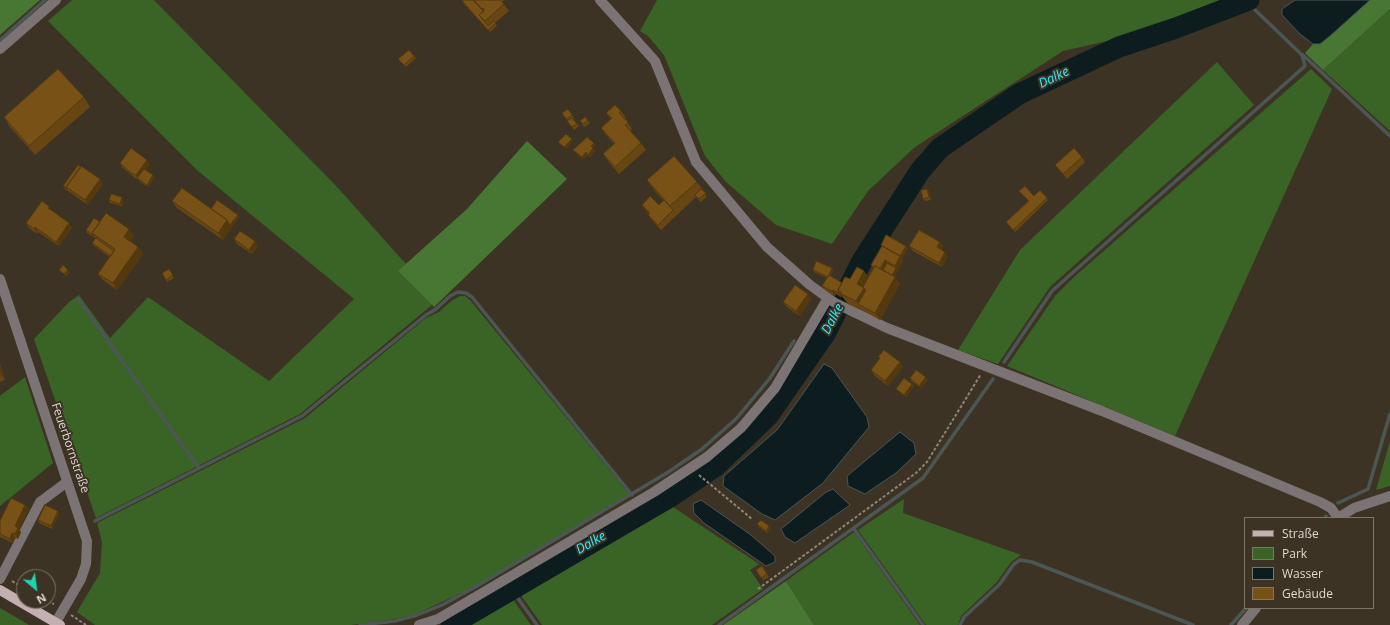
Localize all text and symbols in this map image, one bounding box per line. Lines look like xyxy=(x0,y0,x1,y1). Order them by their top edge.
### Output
water label: Dalke xyxy=(1036,64,1072,92)
water label: Dalke xyxy=(819,301,847,337)
street label: Feuerbornstraße xyxy=(48,401,92,495)
legend xyxy=(1244,517,1374,609)
text: Straße xyxy=(1282,525,1319,542)
water label: Dalke xyxy=(573,528,609,558)
text: Park xyxy=(1282,545,1307,562)
text: Wasser xyxy=(1282,565,1323,582)
north arrow xyxy=(16,569,56,609)
text: Gebäude xyxy=(1282,585,1333,602)
text: N xyxy=(34,590,49,608)

